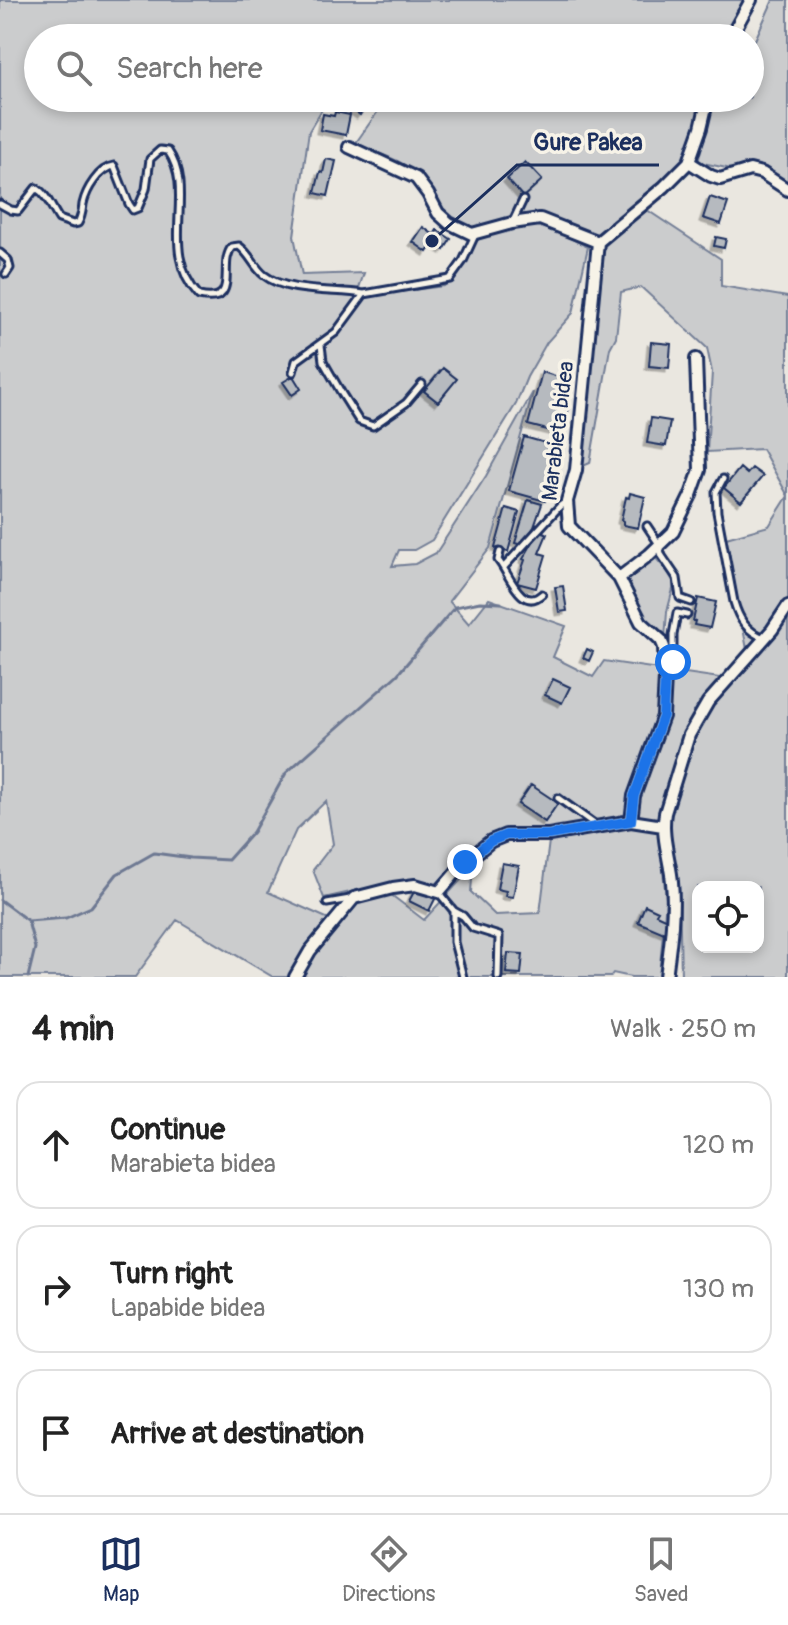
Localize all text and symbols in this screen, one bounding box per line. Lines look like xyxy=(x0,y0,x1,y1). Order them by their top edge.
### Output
search box xyxy=(24,24,764,112)
icon: search xyxy=(52,46,96,90)
text: Search here xyxy=(116,50,263,87)
callout: Gure Pakea xyxy=(517,117,659,165)
text: Gure Pakea xyxy=(533,128,643,157)
street label: Marabieta bidea xyxy=(536,360,580,502)
route start xyxy=(655,644,691,680)
route end xyxy=(447,844,483,880)
map controls xyxy=(692,881,764,953)
button: locate xyxy=(692,881,764,953)
text: 4 min xyxy=(32,1008,114,1051)
text: Walk · 250 m xyxy=(610,1013,756,1045)
text: Continue xyxy=(110,1111,225,1148)
icon: ahead xyxy=(34,1123,78,1167)
text: 120 m xyxy=(683,1129,754,1161)
text: Marabieta bidea xyxy=(110,1148,276,1180)
text: Turn right xyxy=(110,1255,233,1292)
icon: right xyxy=(34,1267,78,1311)
text: 130 m xyxy=(683,1273,754,1305)
text: Lapabide bidea xyxy=(110,1292,265,1324)
icon: arrive xyxy=(34,1411,78,1455)
text: Arrive at destination xyxy=(110,1415,364,1452)
tab: Map xyxy=(99,1532,143,1608)
tab: Directions xyxy=(342,1532,435,1608)
tab: Saved xyxy=(634,1532,689,1608)

